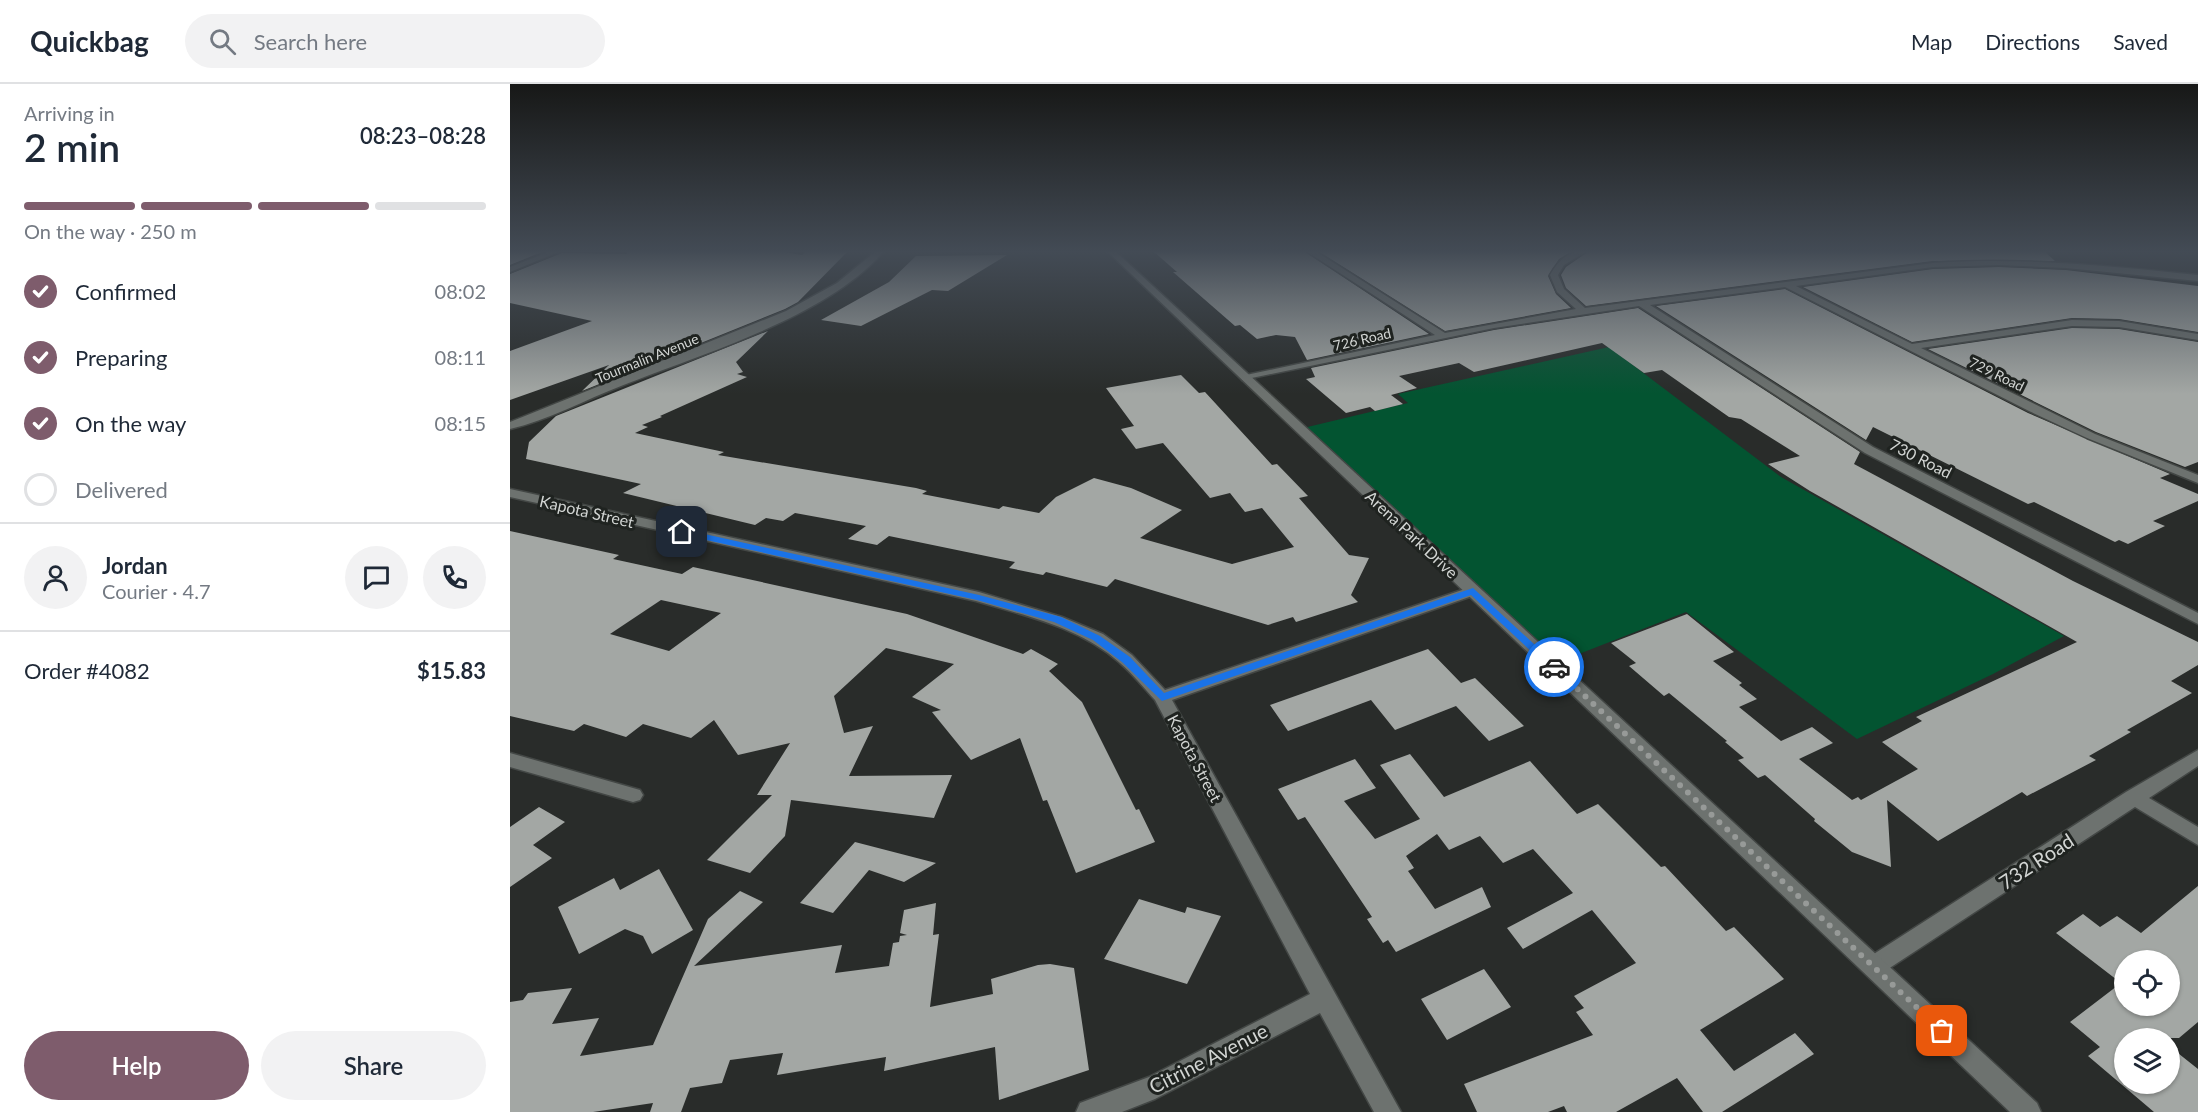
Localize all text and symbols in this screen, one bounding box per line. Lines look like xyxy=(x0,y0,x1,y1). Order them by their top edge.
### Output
search box xyxy=(185,14,605,68)
text: Quickbag xyxy=(30,24,149,58)
icon: search xyxy=(206,25,239,58)
text: Search here xyxy=(254,28,367,55)
text: Map xyxy=(1911,29,1952,54)
text: Directions xyxy=(1985,29,2080,54)
text: Saved xyxy=(2113,29,2168,54)
text: Arriving in xyxy=(24,101,115,125)
text: 08:23–08:28 xyxy=(360,122,486,149)
text: 2 min xyxy=(24,124,120,170)
text: On the way · 250 m xyxy=(24,219,197,243)
icon: check xyxy=(24,275,57,308)
text: Confirmed xyxy=(75,278,177,305)
text: 08:02 xyxy=(435,279,486,303)
street label: 726 Road xyxy=(1331,324,1393,354)
street label: Tourmalin Avenue xyxy=(593,330,701,386)
icon: check xyxy=(24,341,57,374)
text: Preparing xyxy=(75,344,167,371)
text: 08:11 xyxy=(435,345,486,369)
street label: 729 Road xyxy=(1967,353,2027,395)
icon: check xyxy=(24,407,57,440)
text: On the way xyxy=(75,410,186,437)
text: 08:15 xyxy=(435,411,486,435)
street label: 730 Road xyxy=(1887,434,1955,482)
text: Delivered xyxy=(75,476,168,503)
street label: Arena Park Drive xyxy=(1362,486,1462,582)
street label: Kapota Street xyxy=(538,491,636,531)
pin xyxy=(656,506,707,557)
icon: home xyxy=(665,515,698,548)
button: person xyxy=(24,546,87,609)
button: chat xyxy=(345,546,408,609)
button: phone xyxy=(423,546,486,609)
text: Jordan xyxy=(102,552,168,579)
text: Courier · 4.7 xyxy=(102,579,211,603)
courier xyxy=(1524,637,1584,697)
icon: car xyxy=(1538,651,1571,684)
text: Order #4082 xyxy=(24,657,150,684)
text: $15.83 xyxy=(417,657,486,684)
street label: Kapota Street xyxy=(1164,711,1226,805)
street label: 732 Road xyxy=(1994,828,2078,894)
map controls xyxy=(2114,950,2180,1094)
button: locate xyxy=(2114,950,2180,1016)
pin xyxy=(1916,1005,1967,1056)
icon: bag xyxy=(1925,1014,1958,1047)
street label: Citrine Avenue xyxy=(1145,1018,1271,1098)
button: layers xyxy=(2114,1028,2180,1094)
button: Help xyxy=(24,1031,249,1100)
button: Share xyxy=(261,1031,486,1100)

